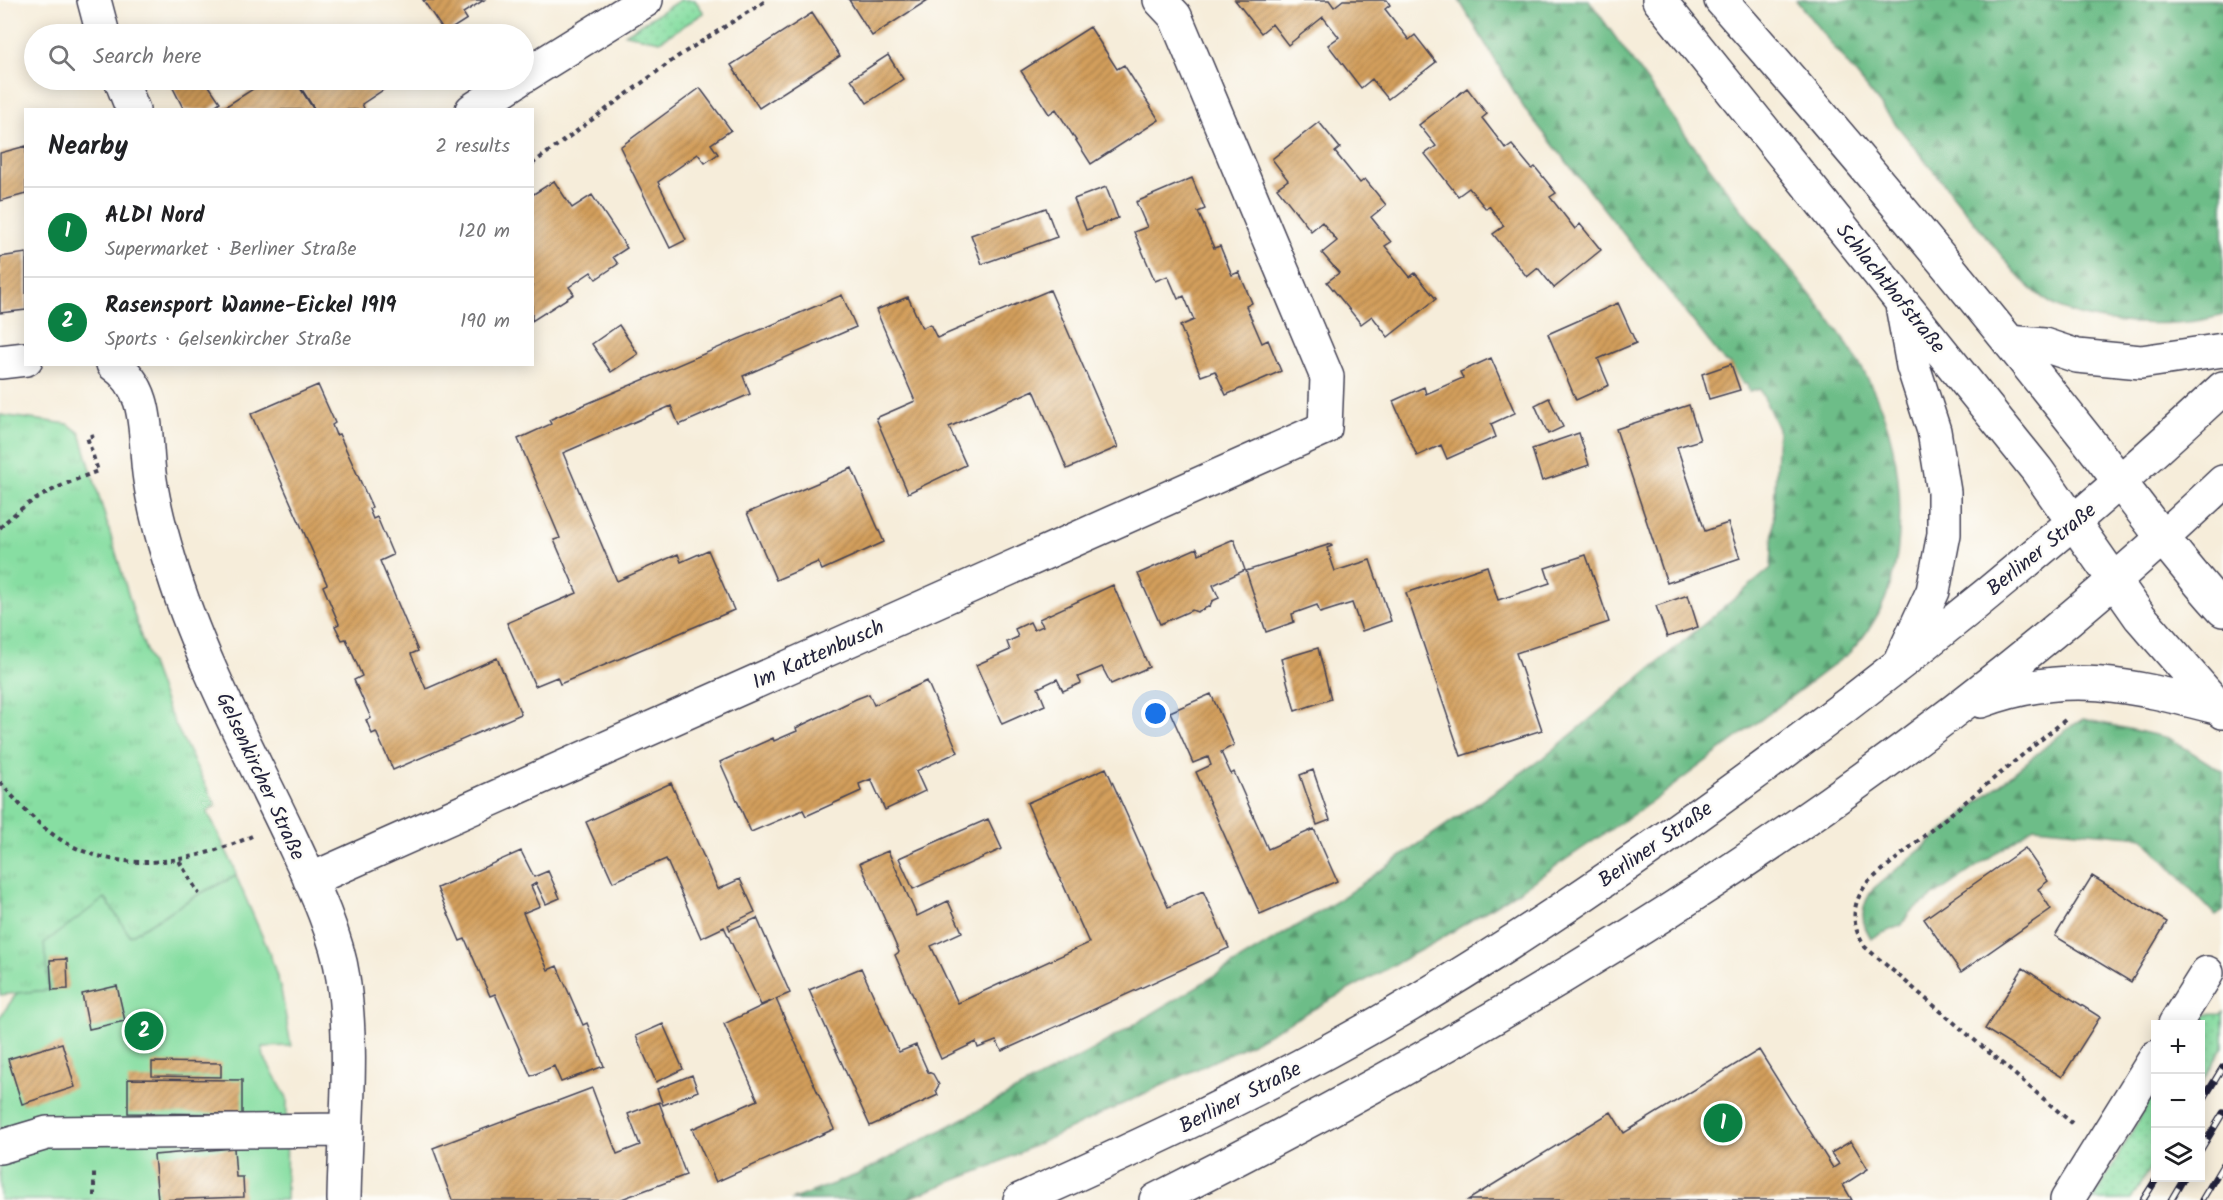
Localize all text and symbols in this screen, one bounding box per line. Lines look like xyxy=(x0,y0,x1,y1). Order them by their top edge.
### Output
search box xyxy=(24,24,534,90)
text: Search here xyxy=(93,40,201,75)
icon: search xyxy=(45,41,78,74)
text: Nearby xyxy=(48,126,128,168)
text: 2 results xyxy=(435,131,510,163)
text: ALDI Nord xyxy=(105,199,205,234)
text: 1 xyxy=(64,216,71,248)
text: 120 m xyxy=(458,216,510,248)
street label: Schlachthofstraße xyxy=(1827,216,1953,362)
text: Supermarket · Berliner Straße xyxy=(105,234,357,266)
text: Rasensport Wanne-Eickel 1919 xyxy=(105,289,396,324)
text: 2 xyxy=(62,306,73,338)
text: 190 m xyxy=(460,306,510,338)
text: Sports · Gelsenkircher Straße xyxy=(105,324,351,356)
street label: Berliner Straße xyxy=(1980,495,2105,605)
street label: Im Kattenbusch xyxy=(747,612,890,699)
street label: Gelsenkircher Straße xyxy=(206,687,313,867)
your location xyxy=(1141,699,1170,728)
street label: Berliner Straße xyxy=(1592,793,1721,897)
pin: 2 xyxy=(124,1008,164,1054)
map controls xyxy=(2151,1020,2205,1182)
button: + xyxy=(2151,1020,2205,1074)
street label: Berliner Straße xyxy=(1174,1053,1308,1143)
button: − xyxy=(2151,1074,2205,1128)
pin: 1 xyxy=(1704,1100,1742,1146)
button: layers xyxy=(2151,1128,2205,1182)

